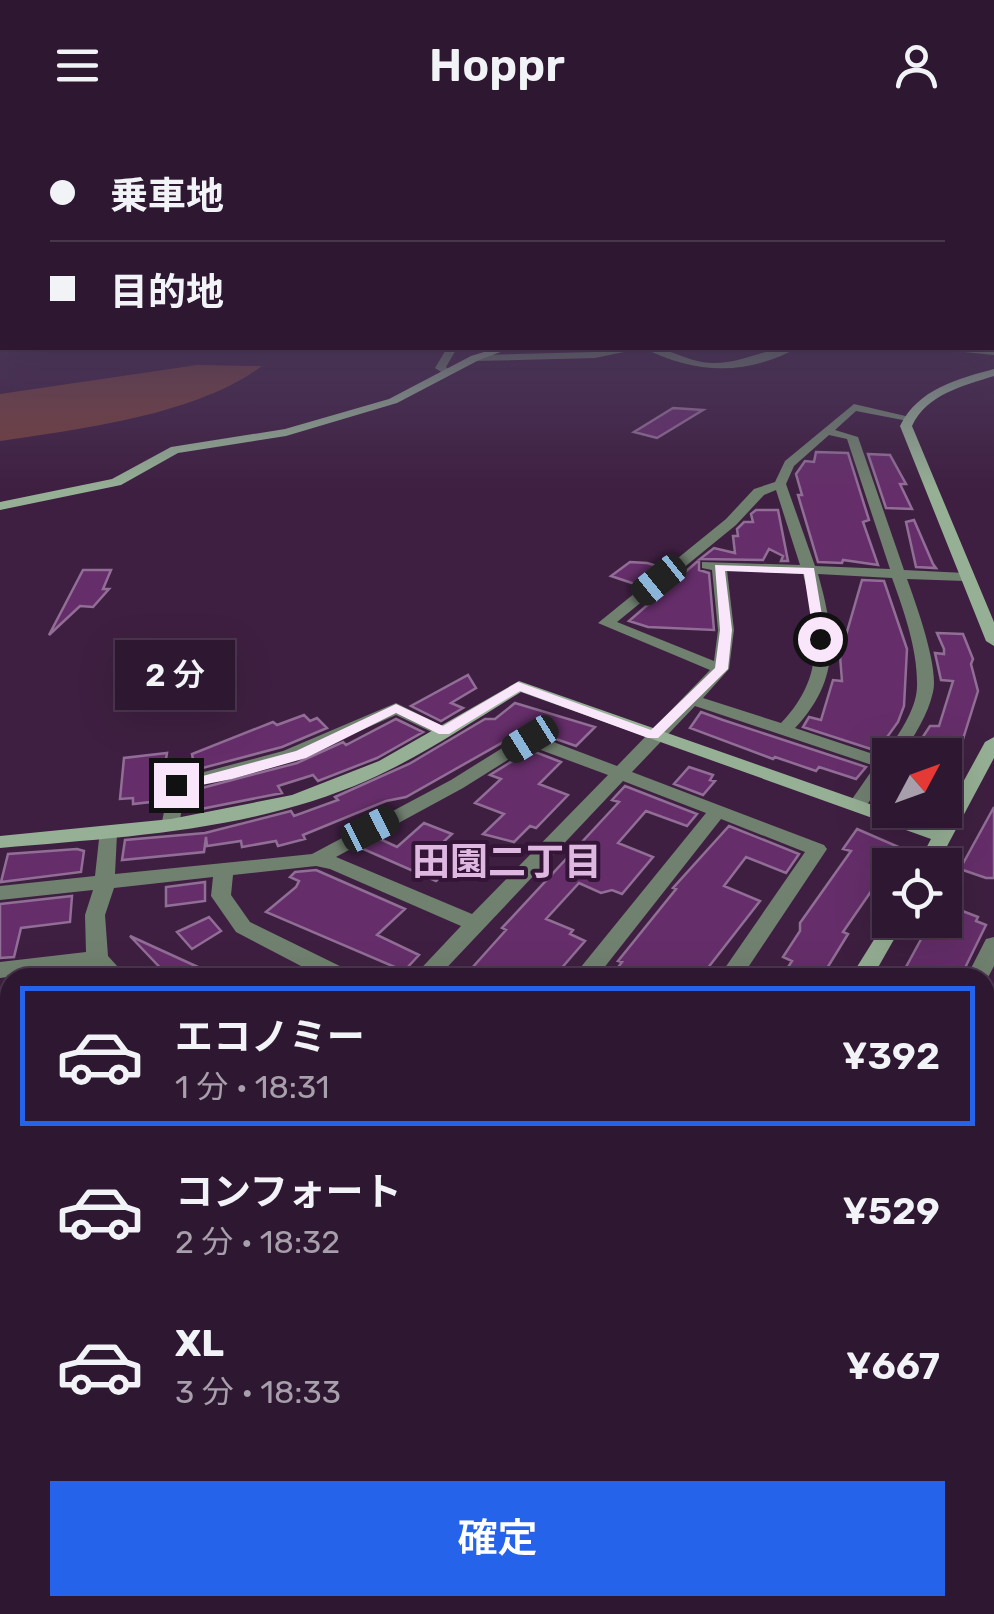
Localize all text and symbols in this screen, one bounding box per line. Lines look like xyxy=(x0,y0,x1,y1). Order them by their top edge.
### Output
icon: menu xyxy=(50,38,105,93)
icon: person xyxy=(889,38,944,93)
text: Hoppr xyxy=(429,39,565,92)
text: 乗車地 xyxy=(110,173,224,219)
text: 目的地 xyxy=(110,269,224,315)
car xyxy=(626,549,692,611)
route start xyxy=(798,617,843,662)
callout: 2 分 xyxy=(116,640,236,710)
text: 2 分 xyxy=(145,656,205,694)
car xyxy=(497,710,563,768)
north arrow xyxy=(872,738,962,828)
map controls xyxy=(872,738,962,938)
route end xyxy=(154,763,199,808)
car xyxy=(336,802,404,856)
district label: 田園二丁目 xyxy=(412,839,602,885)
button: locate xyxy=(872,848,962,938)
icon: car xyxy=(55,1011,145,1101)
text: エコノミー xyxy=(175,1014,365,1060)
text: ¥392 xyxy=(842,1033,940,1079)
text: 1 分 · 18:31 xyxy=(175,1068,329,1106)
icon: car xyxy=(55,1166,145,1256)
text: コンフォート xyxy=(175,1169,402,1215)
text: ¥529 xyxy=(843,1188,940,1234)
text: 2 分 · 18:32 xyxy=(175,1223,340,1261)
text: XL xyxy=(175,1320,224,1366)
icon: car xyxy=(55,1321,145,1411)
text: ¥667 xyxy=(846,1343,940,1389)
text: 3 分 · 18:33 xyxy=(175,1373,341,1411)
button: 確定 xyxy=(50,1481,945,1596)

